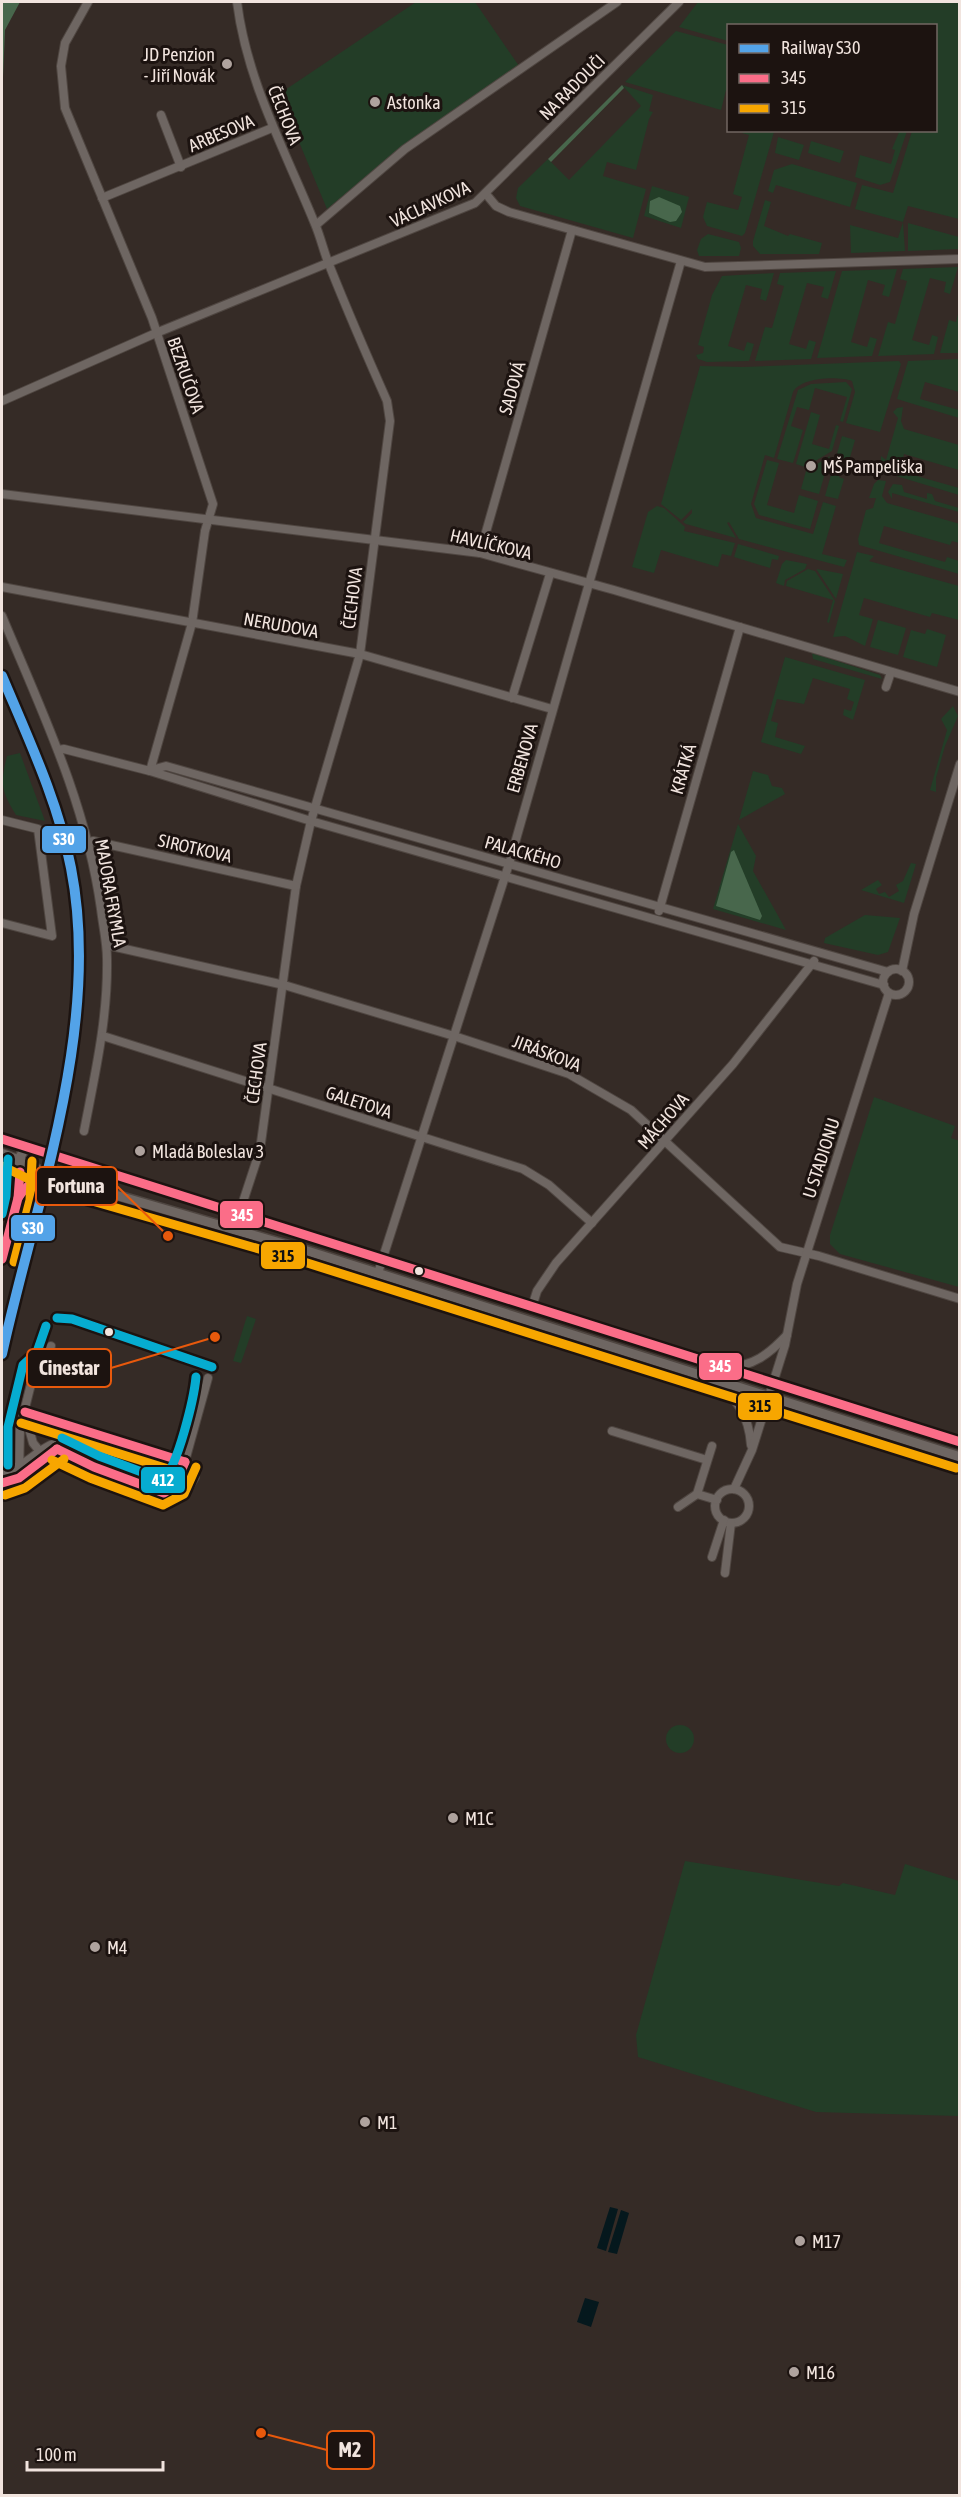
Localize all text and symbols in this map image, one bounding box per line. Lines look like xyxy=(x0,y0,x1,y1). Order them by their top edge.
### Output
legend xyxy=(727,24,937,132)
text: Railway S30 xyxy=(781,37,860,58)
place label: JD Penzion - Jiří Novák xyxy=(143,44,215,86)
street label: NA RADOUČI xyxy=(535,50,609,124)
marker: JD Penzion - Jiří Novák xyxy=(220,57,234,71)
text: 345 xyxy=(781,67,806,88)
street label: ČECHOVA xyxy=(264,82,306,148)
place label: Astonka xyxy=(387,92,441,113)
marker: Astonka xyxy=(368,95,382,109)
text: 315 xyxy=(781,97,806,118)
street label: ARBESOVA xyxy=(185,110,257,156)
street label: VÁCLAVKOVA xyxy=(387,176,473,232)
street label: BEZRUČOVA xyxy=(163,334,209,416)
street label: SADOVÁ xyxy=(494,359,530,417)
place label: MŠ Pampeliška xyxy=(823,456,923,477)
marker: MŠ Pampeliška xyxy=(804,459,818,473)
street label: HAVLÍČKOVA xyxy=(448,524,534,564)
street label: ČECHOVA xyxy=(338,566,366,630)
street label: NERUDOVA xyxy=(242,608,320,642)
street label: ERBENOVA xyxy=(502,721,542,795)
street label: KRÁTKÁ xyxy=(666,741,700,797)
line badge: S30 xyxy=(41,825,87,854)
street label: SIROTKOVA xyxy=(156,829,234,867)
text: S30 xyxy=(53,830,75,848)
street label: PALACKÉHO xyxy=(482,831,564,873)
street label: MAJORA FRYMLA xyxy=(91,837,131,949)
street label: JIRÁSKOVA xyxy=(510,1030,584,1076)
street label: ČECHOVA xyxy=(241,1041,271,1105)
street label: GALETOVA xyxy=(323,1081,395,1123)
street label: MÁCHOVA xyxy=(633,1089,693,1153)
street label: U STADIONU xyxy=(798,1115,844,1201)
place label: Mladá Boleslav 3 xyxy=(152,1141,264,1162)
marker: Mladá Boleslav 3 xyxy=(133,1144,147,1158)
callout: Fortuna xyxy=(36,1167,117,1205)
text: Fortuna xyxy=(47,1174,105,1197)
line badge: 345 xyxy=(219,1200,264,1229)
text: 345 xyxy=(231,1206,254,1224)
line badge: S30 xyxy=(10,1214,56,1242)
text: S30 xyxy=(22,1219,44,1237)
line badge: 315 xyxy=(260,1241,306,1270)
text: 315 xyxy=(272,1247,295,1265)
unlabelled marker xyxy=(413,1265,425,1277)
unlabelled marker xyxy=(103,1326,115,1338)
callout: Cinestar xyxy=(27,1349,111,1387)
line badge: 345 xyxy=(698,1352,743,1381)
text: Cinestar xyxy=(39,1356,100,1379)
text: 345 xyxy=(709,1357,732,1375)
line badge: 315 xyxy=(737,1392,783,1421)
text: 315 xyxy=(749,1397,772,1415)
line badge: 412 xyxy=(140,1466,186,1494)
text: 412 xyxy=(151,1471,174,1489)
place label: M1C xyxy=(465,1808,494,1829)
marker: M1C xyxy=(446,1811,460,1825)
place label: M4 xyxy=(107,1937,128,1958)
marker: M4 xyxy=(88,1940,102,1954)
place label: M1 xyxy=(377,2112,398,2133)
marker: M1 xyxy=(358,2115,372,2129)
place label: M17 xyxy=(812,2231,841,2252)
marker: M17 xyxy=(793,2234,807,2248)
place label: M16 xyxy=(806,2362,835,2383)
marker: M16 xyxy=(787,2365,801,2379)
callout: M2 xyxy=(327,2431,374,2469)
scale bar xyxy=(27,2434,164,2472)
text: M2 xyxy=(339,2438,361,2461)
text: 100 m xyxy=(36,2444,77,2465)

